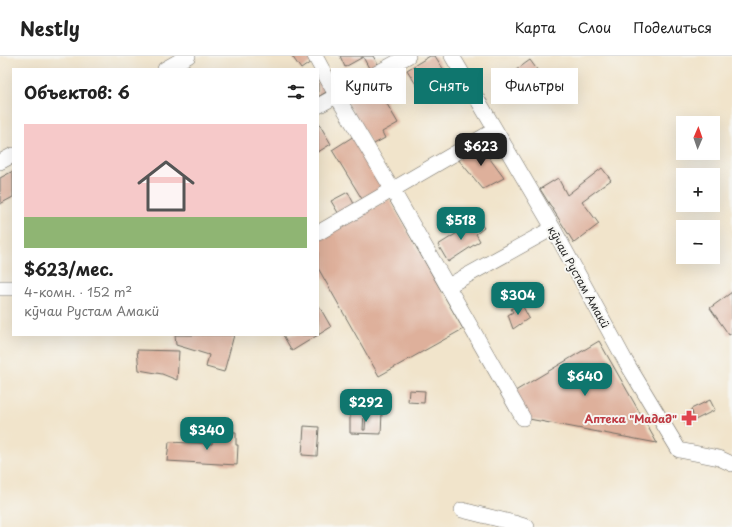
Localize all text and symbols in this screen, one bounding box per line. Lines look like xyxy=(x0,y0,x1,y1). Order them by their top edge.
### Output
text: Nestly xyxy=(20,14,80,42)
text: Карта xyxy=(515,17,556,38)
text: Слои xyxy=(578,17,611,38)
text: Поделиться xyxy=(633,17,712,38)
chip: Купить xyxy=(331,68,406,104)
chip: Снять xyxy=(414,68,483,104)
chip: Фильтры xyxy=(491,68,578,104)
text: Объектов: 6 xyxy=(24,79,130,105)
icon: filters xyxy=(285,81,307,103)
north arrow xyxy=(676,116,720,160)
map controls xyxy=(676,116,720,264)
pin: $623 xyxy=(457,133,505,167)
text: $623 xyxy=(464,136,498,155)
icon: home xyxy=(130,150,202,222)
button: + xyxy=(676,168,720,212)
pin: $518 xyxy=(437,207,485,241)
text: $518 xyxy=(446,210,476,229)
button: − xyxy=(676,220,720,264)
street label: кӯчаи Рустам Амакӣ xyxy=(544,223,614,331)
text: $623/мес. xyxy=(24,256,114,282)
text: 4-комн. · 152 m² xyxy=(24,282,132,301)
pin: $304 xyxy=(494,282,542,316)
text: $304 xyxy=(500,285,536,304)
text: кӯчаи Рустам Амакӣ xyxy=(24,301,159,320)
pin: $640 xyxy=(561,363,609,397)
text: $640 xyxy=(567,366,603,385)
pin: $292 xyxy=(342,389,390,423)
text: $292 xyxy=(349,392,383,411)
pharmacy icon: Аптека "Мадад" xyxy=(680,409,698,427)
place label: Аптека "Мадад" xyxy=(585,410,677,427)
pin: $340 xyxy=(183,417,231,451)
text: $340 xyxy=(189,420,225,439)

